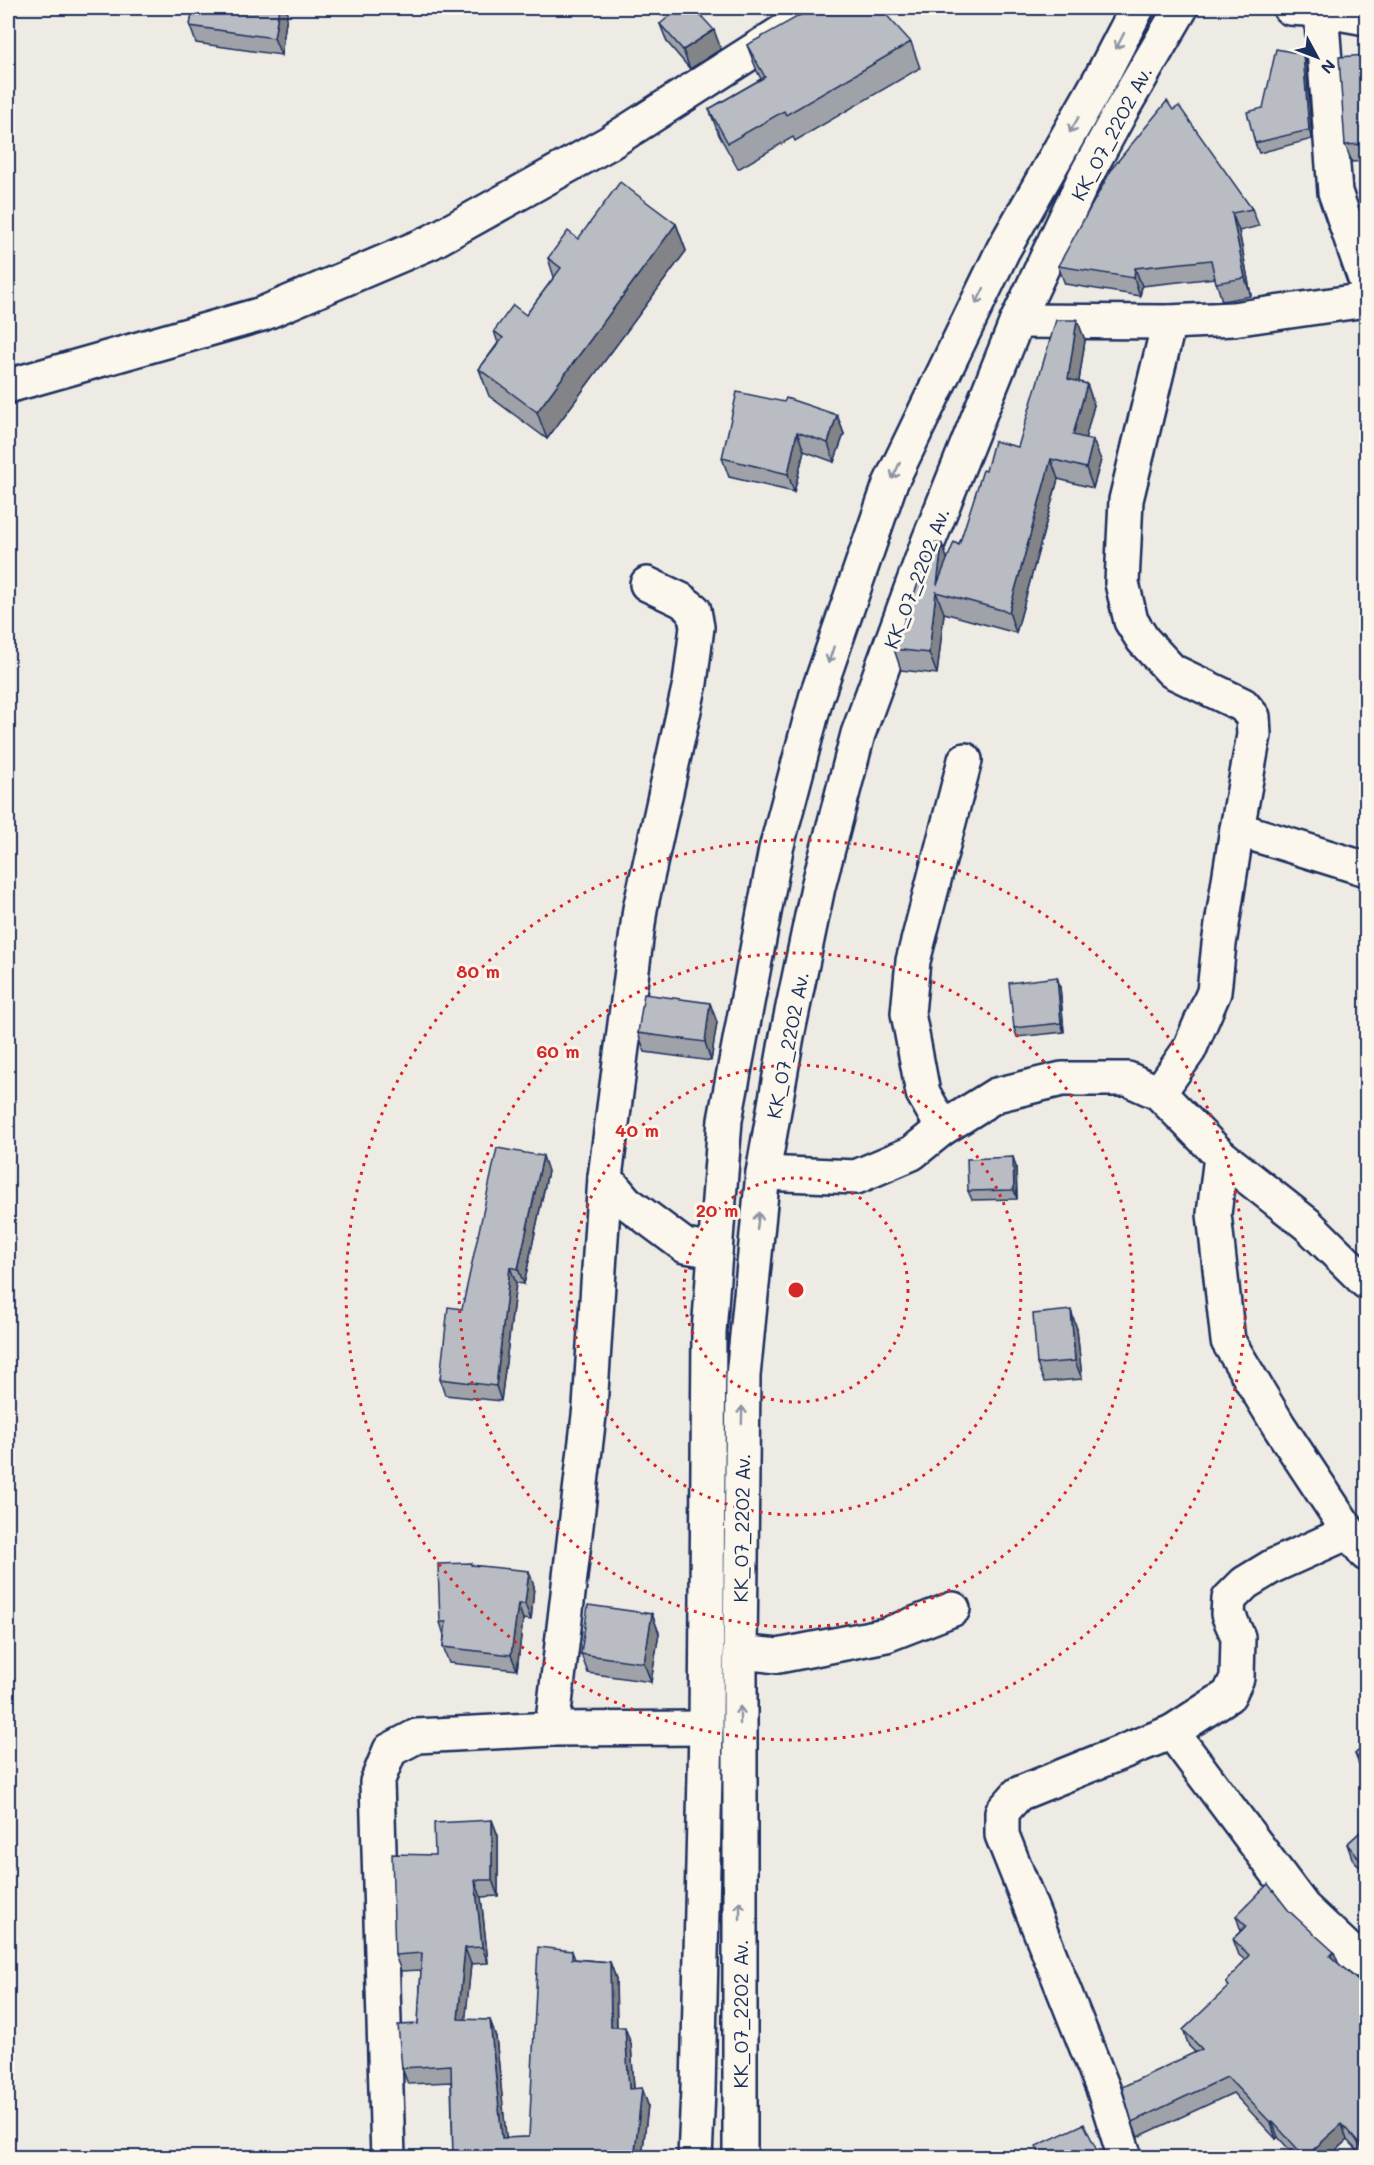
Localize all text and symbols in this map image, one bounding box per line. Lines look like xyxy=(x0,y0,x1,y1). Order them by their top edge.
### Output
north arrow xyxy=(1287,27,1347,87)
one-way arrow xyxy=(1114,31,1125,49)
text: N xyxy=(1317,56,1341,79)
street label: KK_07_2202 Av. xyxy=(1064,61,1158,205)
one-way arrow xyxy=(1068,116,1080,133)
one-way arrow xyxy=(974,286,986,304)
one-way arrow xyxy=(889,462,901,480)
street label: KK_07_2202 Av. xyxy=(877,504,955,652)
one-way arrow xyxy=(825,645,836,664)
text: 80 m xyxy=(456,959,500,983)
street label: KK_07_2202 Av. xyxy=(760,969,814,1121)
text: 60 m xyxy=(536,1039,580,1063)
text: 40 m xyxy=(615,1118,659,1142)
text: 20 m xyxy=(696,1198,738,1222)
one-way arrow xyxy=(753,1211,764,1231)
centre of rings xyxy=(786,1280,806,1300)
one-way arrow xyxy=(736,1406,748,1426)
street label: KK_07_2202 Av. xyxy=(727,1453,755,1603)
one-way arrow xyxy=(734,1706,746,1726)
one-way arrow xyxy=(734,1901,746,1921)
street label: KK_07_2202 Av. xyxy=(727,1939,753,2089)

